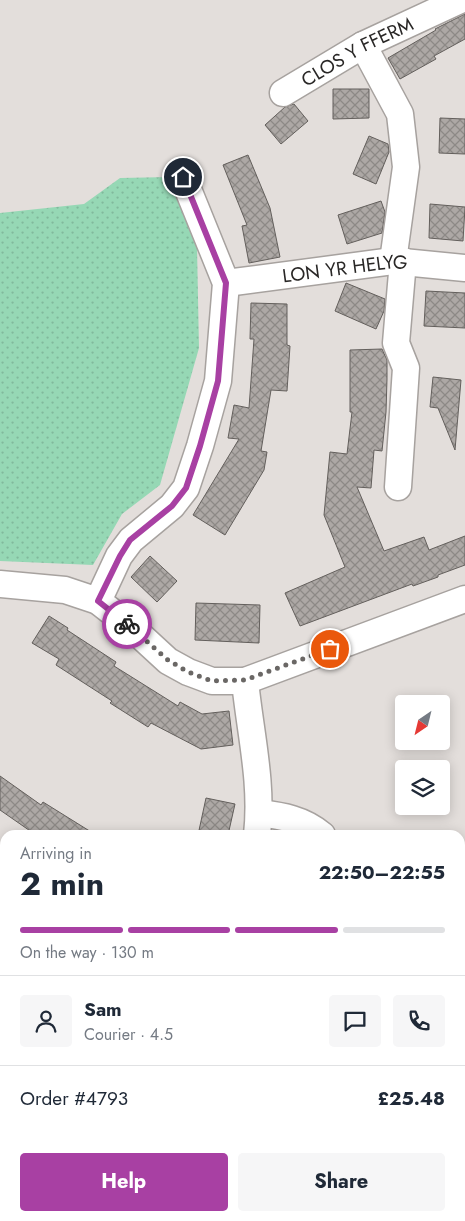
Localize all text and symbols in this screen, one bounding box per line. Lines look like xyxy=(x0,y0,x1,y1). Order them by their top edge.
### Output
street label: CLOS Y FFERM xyxy=(296,11,418,93)
pin xyxy=(162,156,204,198)
icon: home xyxy=(169,163,197,191)
street label: LON YR HELYG xyxy=(281,248,409,289)
courier xyxy=(102,599,152,649)
icon: bike xyxy=(113,610,141,638)
pin xyxy=(309,628,351,670)
icon: bag xyxy=(316,635,344,663)
north arrow xyxy=(395,695,450,750)
map controls xyxy=(395,695,450,815)
button: layers xyxy=(395,760,450,815)
text: Arriving in xyxy=(20,842,92,865)
text: 22:50–22:55 xyxy=(319,859,445,886)
text: 2 min xyxy=(20,861,104,907)
text: On the way · 130 m xyxy=(20,941,154,964)
button: person xyxy=(20,995,72,1047)
button: chat xyxy=(329,995,381,1047)
button: phone xyxy=(393,995,445,1047)
text: Sam xyxy=(84,996,122,1023)
text: Courier · 4.5 xyxy=(84,1023,173,1046)
text: Order #4793 xyxy=(20,1085,128,1112)
text: £25.48 xyxy=(377,1085,445,1112)
button: Help xyxy=(20,1153,228,1211)
button: Share xyxy=(238,1153,445,1211)

